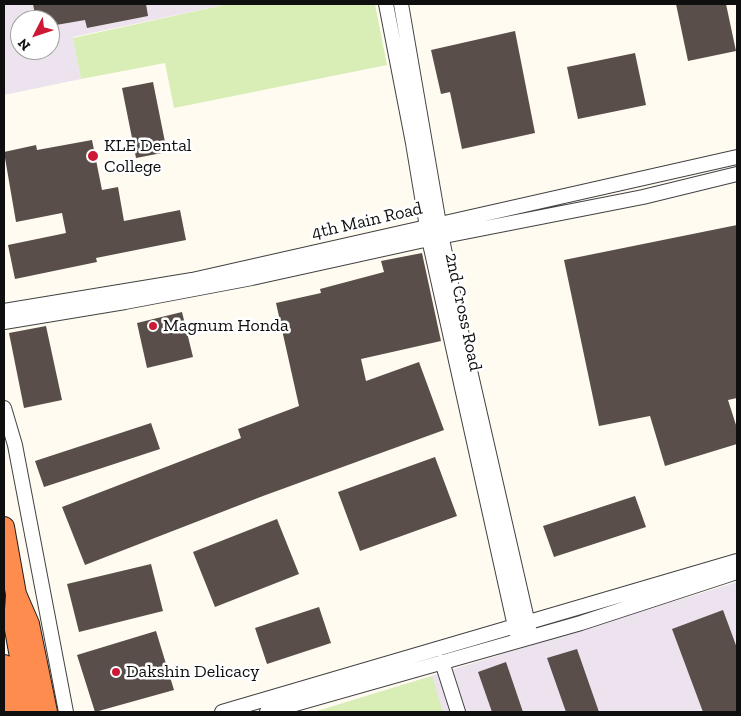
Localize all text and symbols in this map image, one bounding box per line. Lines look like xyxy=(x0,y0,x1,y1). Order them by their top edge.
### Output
north arrow xyxy=(10,10,60,60)
text: N xyxy=(14,35,34,54)
place label: KLE Dental College xyxy=(104,135,192,178)
marker: KLE Dental College xyxy=(86,149,100,163)
street label: 4th Main Road xyxy=(309,198,425,244)
street label: 2nd Cross Road xyxy=(440,251,486,373)
place label: Magnum Honda xyxy=(163,315,289,337)
marker: Magnum Honda xyxy=(147,320,159,332)
place label: Dakshin Delicacy xyxy=(126,661,260,683)
marker: Dakshin Delicacy xyxy=(110,666,122,678)

